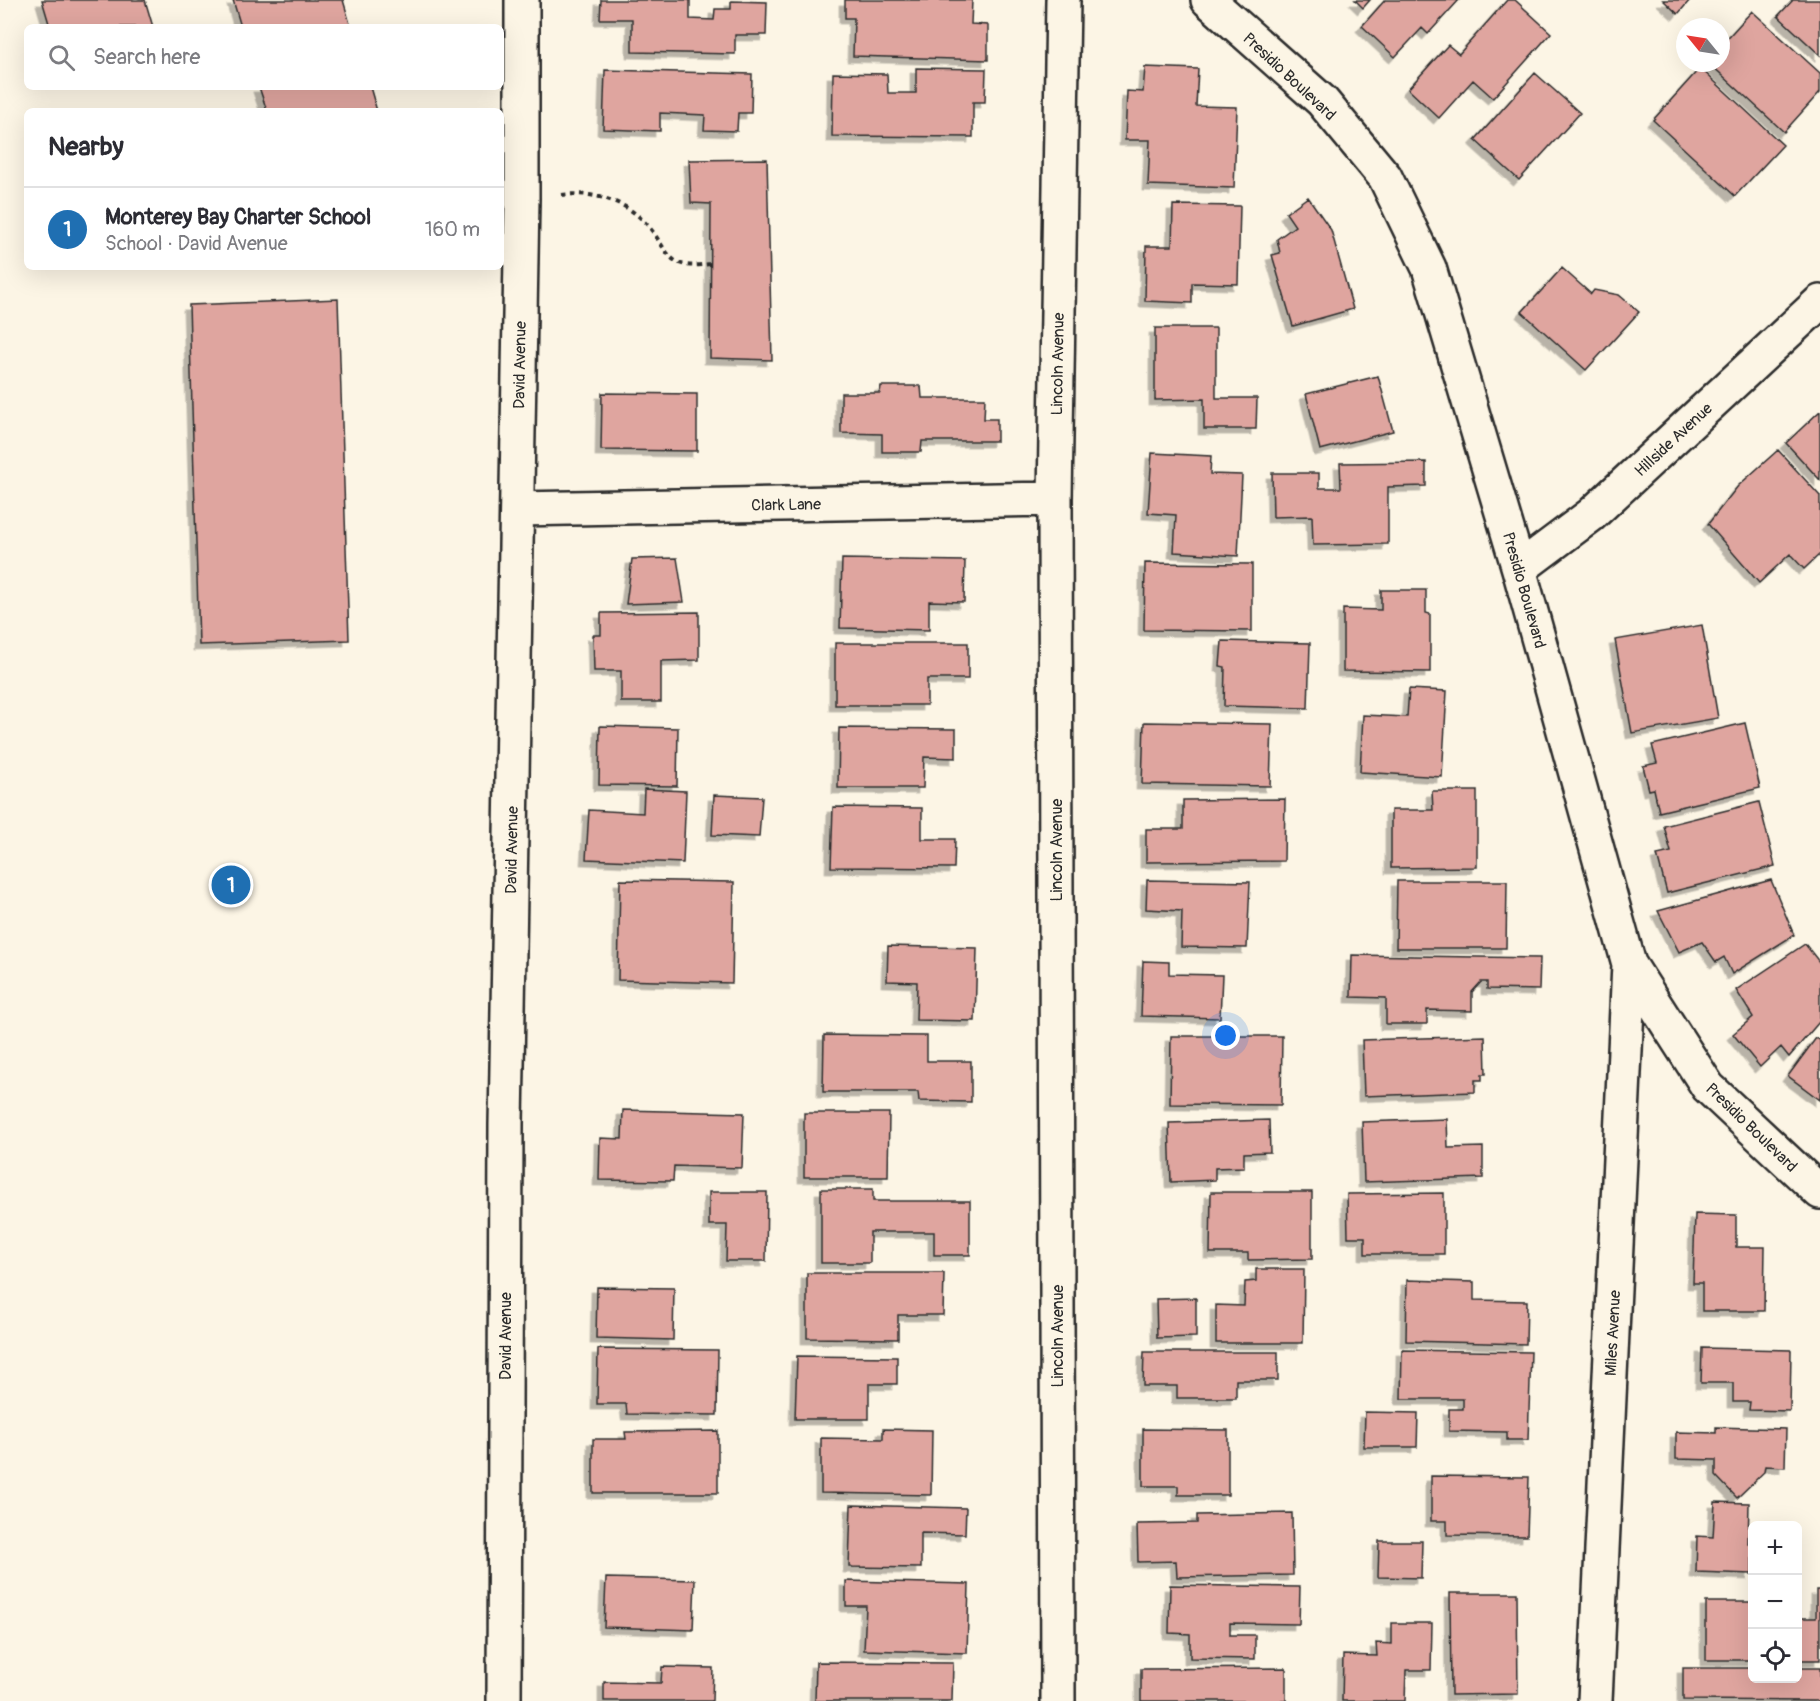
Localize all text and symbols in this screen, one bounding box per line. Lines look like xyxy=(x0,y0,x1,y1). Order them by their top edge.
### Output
north arrow xyxy=(1676,18,1730,72)
search box xyxy=(24,24,504,90)
street label: Presidio Boulevard xyxy=(1239,29,1340,125)
icon: search xyxy=(45,41,78,74)
text: Search here xyxy=(93,43,200,71)
text: Nearby xyxy=(48,131,124,163)
text: Monterey Bay Charter School xyxy=(105,203,371,231)
text: 1 xyxy=(64,217,71,242)
text: 160 m xyxy=(425,217,480,242)
text: School · David Avenue xyxy=(105,231,288,256)
street label: Lincoln Avenue xyxy=(1047,312,1069,416)
street label: David Avenue xyxy=(509,321,531,409)
street label: Hillside Avenue xyxy=(1631,399,1717,481)
street label: Clark Lane xyxy=(751,494,821,516)
street label: Presidio Boulevard xyxy=(1498,530,1550,651)
street label: Lincoln Avenue xyxy=(1047,798,1067,902)
street label: David Avenue xyxy=(501,806,523,894)
pin: 1 xyxy=(212,862,250,908)
your location xyxy=(1211,1021,1240,1050)
street label: Presidio Boulevard xyxy=(1701,1079,1801,1177)
street label: Lincoln Avenue xyxy=(1048,1284,1068,1388)
street label: Miles Avenue xyxy=(1601,1290,1625,1376)
street label: David Avenue xyxy=(496,1292,516,1380)
map controls xyxy=(1748,1521,1802,1683)
button: + xyxy=(1748,1521,1802,1575)
button: − xyxy=(1748,1575,1802,1629)
button: locate xyxy=(1748,1629,1802,1683)

